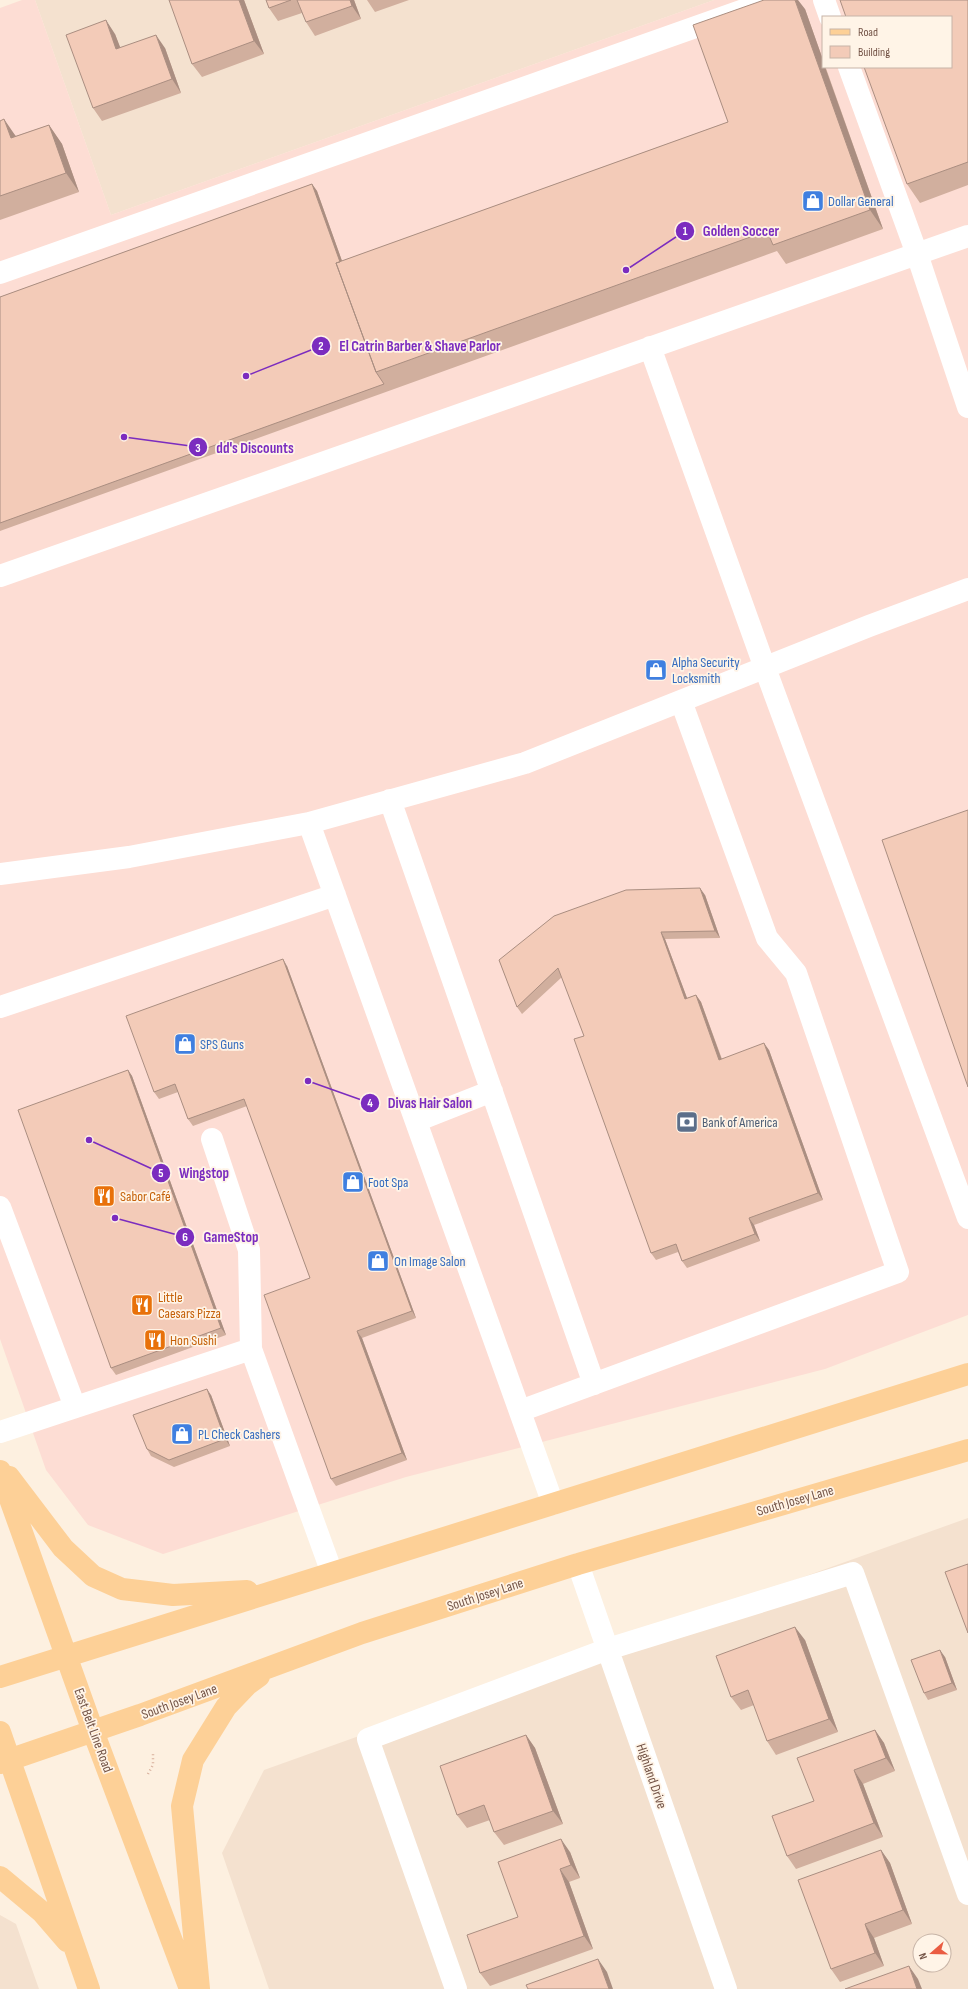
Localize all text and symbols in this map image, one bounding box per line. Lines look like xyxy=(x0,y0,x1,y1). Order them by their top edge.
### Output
legend xyxy=(822,16,952,68)
text: Road xyxy=(858,25,878,40)
text: Building xyxy=(858,45,890,60)
shop icon: Dollar General xyxy=(800,188,826,214)
place label: Dollar General xyxy=(828,193,894,210)
callout: Golden Soccer xyxy=(675,217,788,244)
text: Golden Soccer xyxy=(703,222,780,241)
text: 1 xyxy=(683,224,688,239)
callout: El Catrin Barber & Shave Parlor xyxy=(311,332,508,359)
text: El Catrin Barber & Shave Parlor xyxy=(339,337,501,356)
text: 2 xyxy=(318,339,324,354)
callout: dd's Discounts xyxy=(188,434,302,461)
text: dd's Discounts xyxy=(216,439,294,458)
text: 3 xyxy=(195,441,201,456)
place label: Alpha Security Locksmith xyxy=(671,654,740,687)
shop icon: Alpha Security Locksmith xyxy=(643,657,669,683)
shop icon: SPS Guns xyxy=(172,1031,198,1057)
place label: SPS Guns xyxy=(200,1036,244,1053)
callout: Divas Hair Salon xyxy=(360,1089,480,1116)
text: Divas Hair Salon xyxy=(388,1094,472,1113)
text: 4 xyxy=(367,1096,373,1111)
bank icon: Bank of America xyxy=(674,1109,700,1135)
place label: Bank of America xyxy=(702,1114,778,1131)
callout: Wingstop xyxy=(151,1160,237,1187)
text: Wingstop xyxy=(179,1164,229,1183)
text: 5 xyxy=(158,1166,164,1181)
shop icon: Foot Spa xyxy=(340,1169,366,1195)
place label: Foot Spa xyxy=(368,1174,408,1191)
restaurant icon: Sabor Café xyxy=(91,1183,117,1209)
place label: Sabor Café xyxy=(120,1188,171,1205)
callout: GameStop xyxy=(175,1223,266,1250)
text: GameStop xyxy=(204,1228,258,1247)
text: 6 xyxy=(182,1230,188,1245)
shop icon: On Image Salon xyxy=(365,1248,391,1274)
place label: On Image Salon xyxy=(394,1253,466,1270)
place label: Little Caesars Pizza xyxy=(158,1289,221,1322)
restaurant icon: Little Caesars Pizza xyxy=(129,1292,155,1318)
restaurant icon: Hon Sushi xyxy=(142,1327,168,1353)
place label: Hon Sushi xyxy=(170,1332,217,1349)
shop icon: PL Check Cashers xyxy=(169,1421,195,1447)
place label: PL Check Cashers xyxy=(198,1426,280,1443)
street label: South Josey Lane xyxy=(755,1481,836,1520)
street label: South Josey Lane xyxy=(445,1574,525,1615)
street label: South Josey Lane xyxy=(139,1680,219,1723)
street label: East Belt Line Road xyxy=(70,1686,117,1775)
street label: Highland Drive xyxy=(632,1741,671,1811)
north arrow xyxy=(912,1933,952,1973)
text: N xyxy=(916,1951,930,1961)

